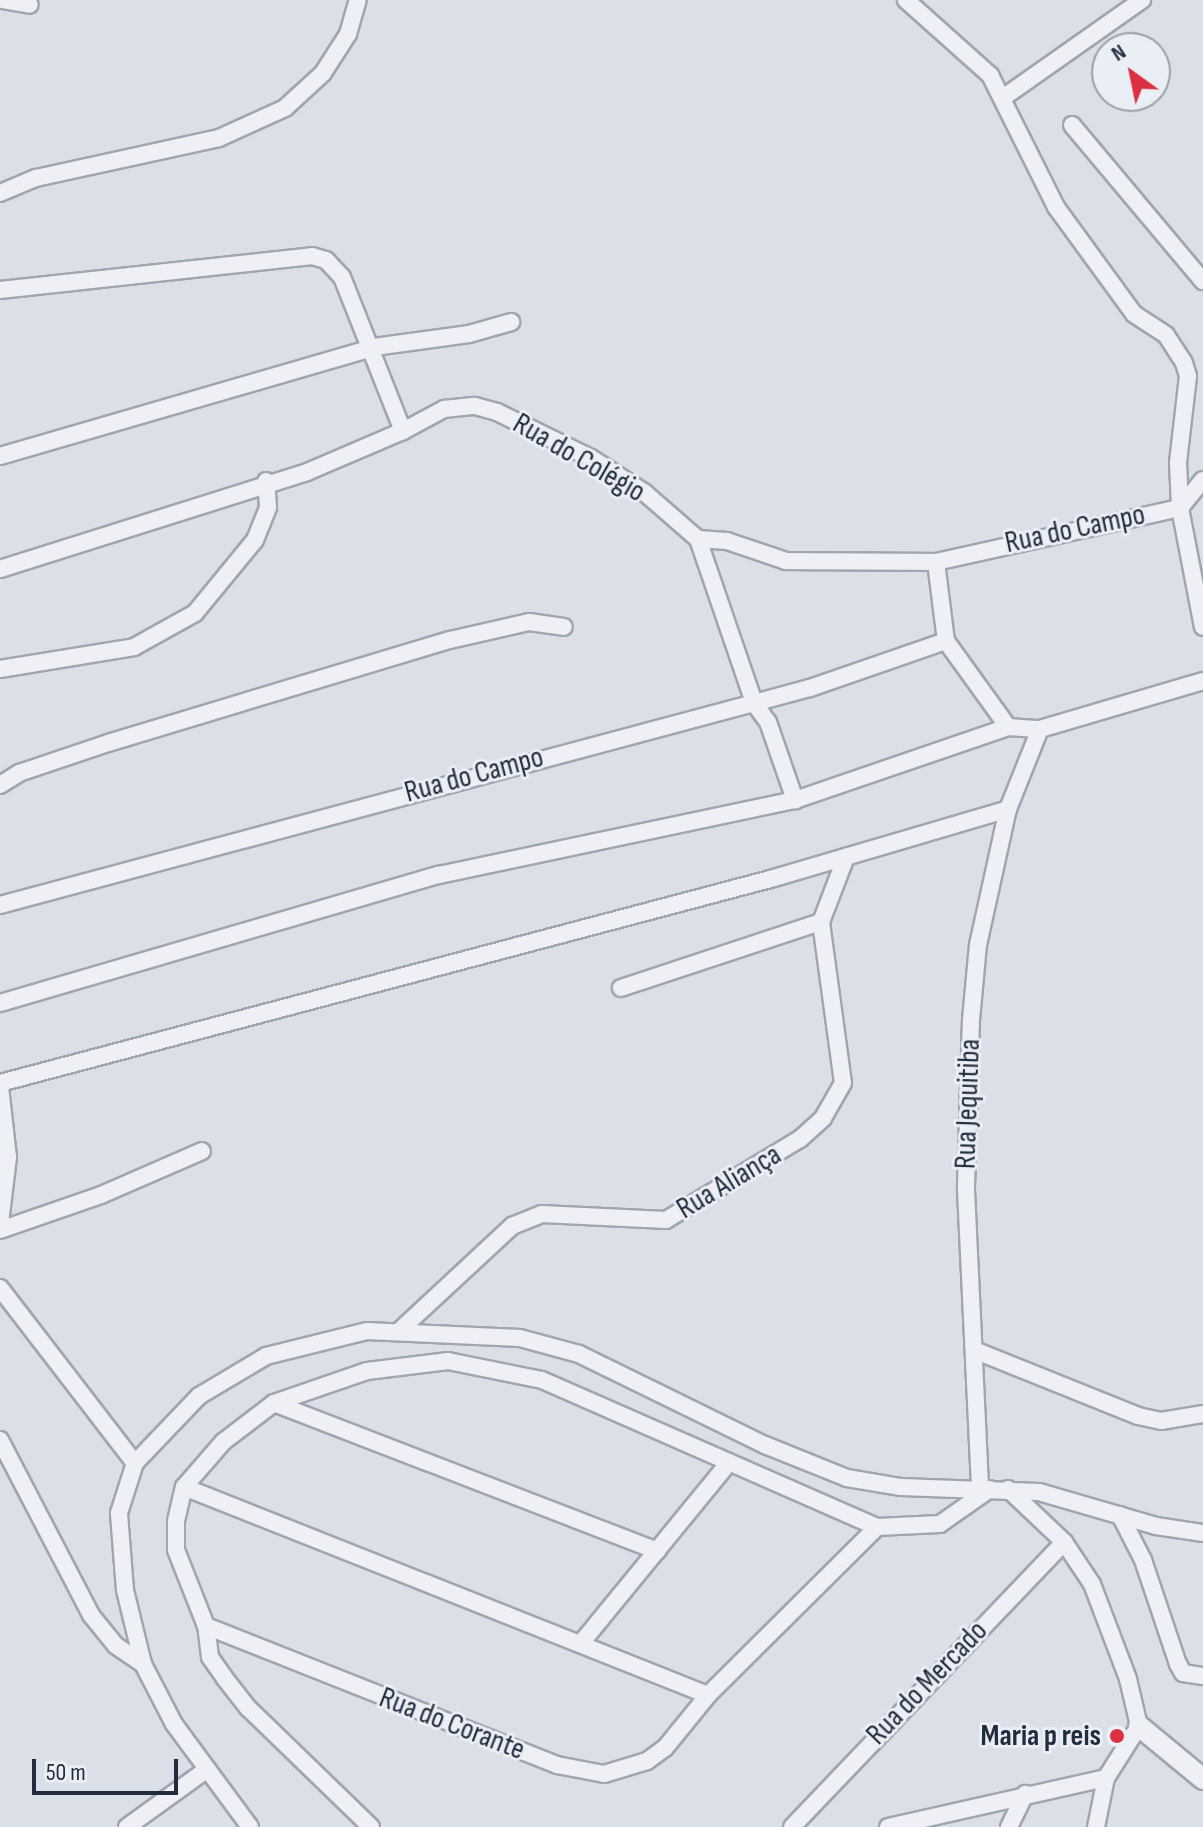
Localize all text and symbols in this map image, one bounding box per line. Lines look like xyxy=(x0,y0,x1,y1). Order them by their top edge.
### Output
north arrow xyxy=(1091,32,1171,112)
text: N xyxy=(1106,39,1131,68)
street label: Rua do Colégio xyxy=(506,406,652,510)
street label: Rua do Campo xyxy=(1002,497,1148,561)
street label: Rua do Campo xyxy=(401,739,547,811)
street label: Rua Jequitiba xyxy=(948,1038,988,1170)
street label: Rua Aliança xyxy=(670,1137,788,1227)
street label: Rua do Mercado xyxy=(859,1613,995,1753)
street label: Rua do Corante xyxy=(374,1680,530,1768)
place label: Maria p reis xyxy=(980,1718,1101,1754)
marker: Maria p reis xyxy=(1108,1727,1126,1745)
scale bar xyxy=(36,1743,182,1793)
text: 50 m xyxy=(46,1758,86,1787)

